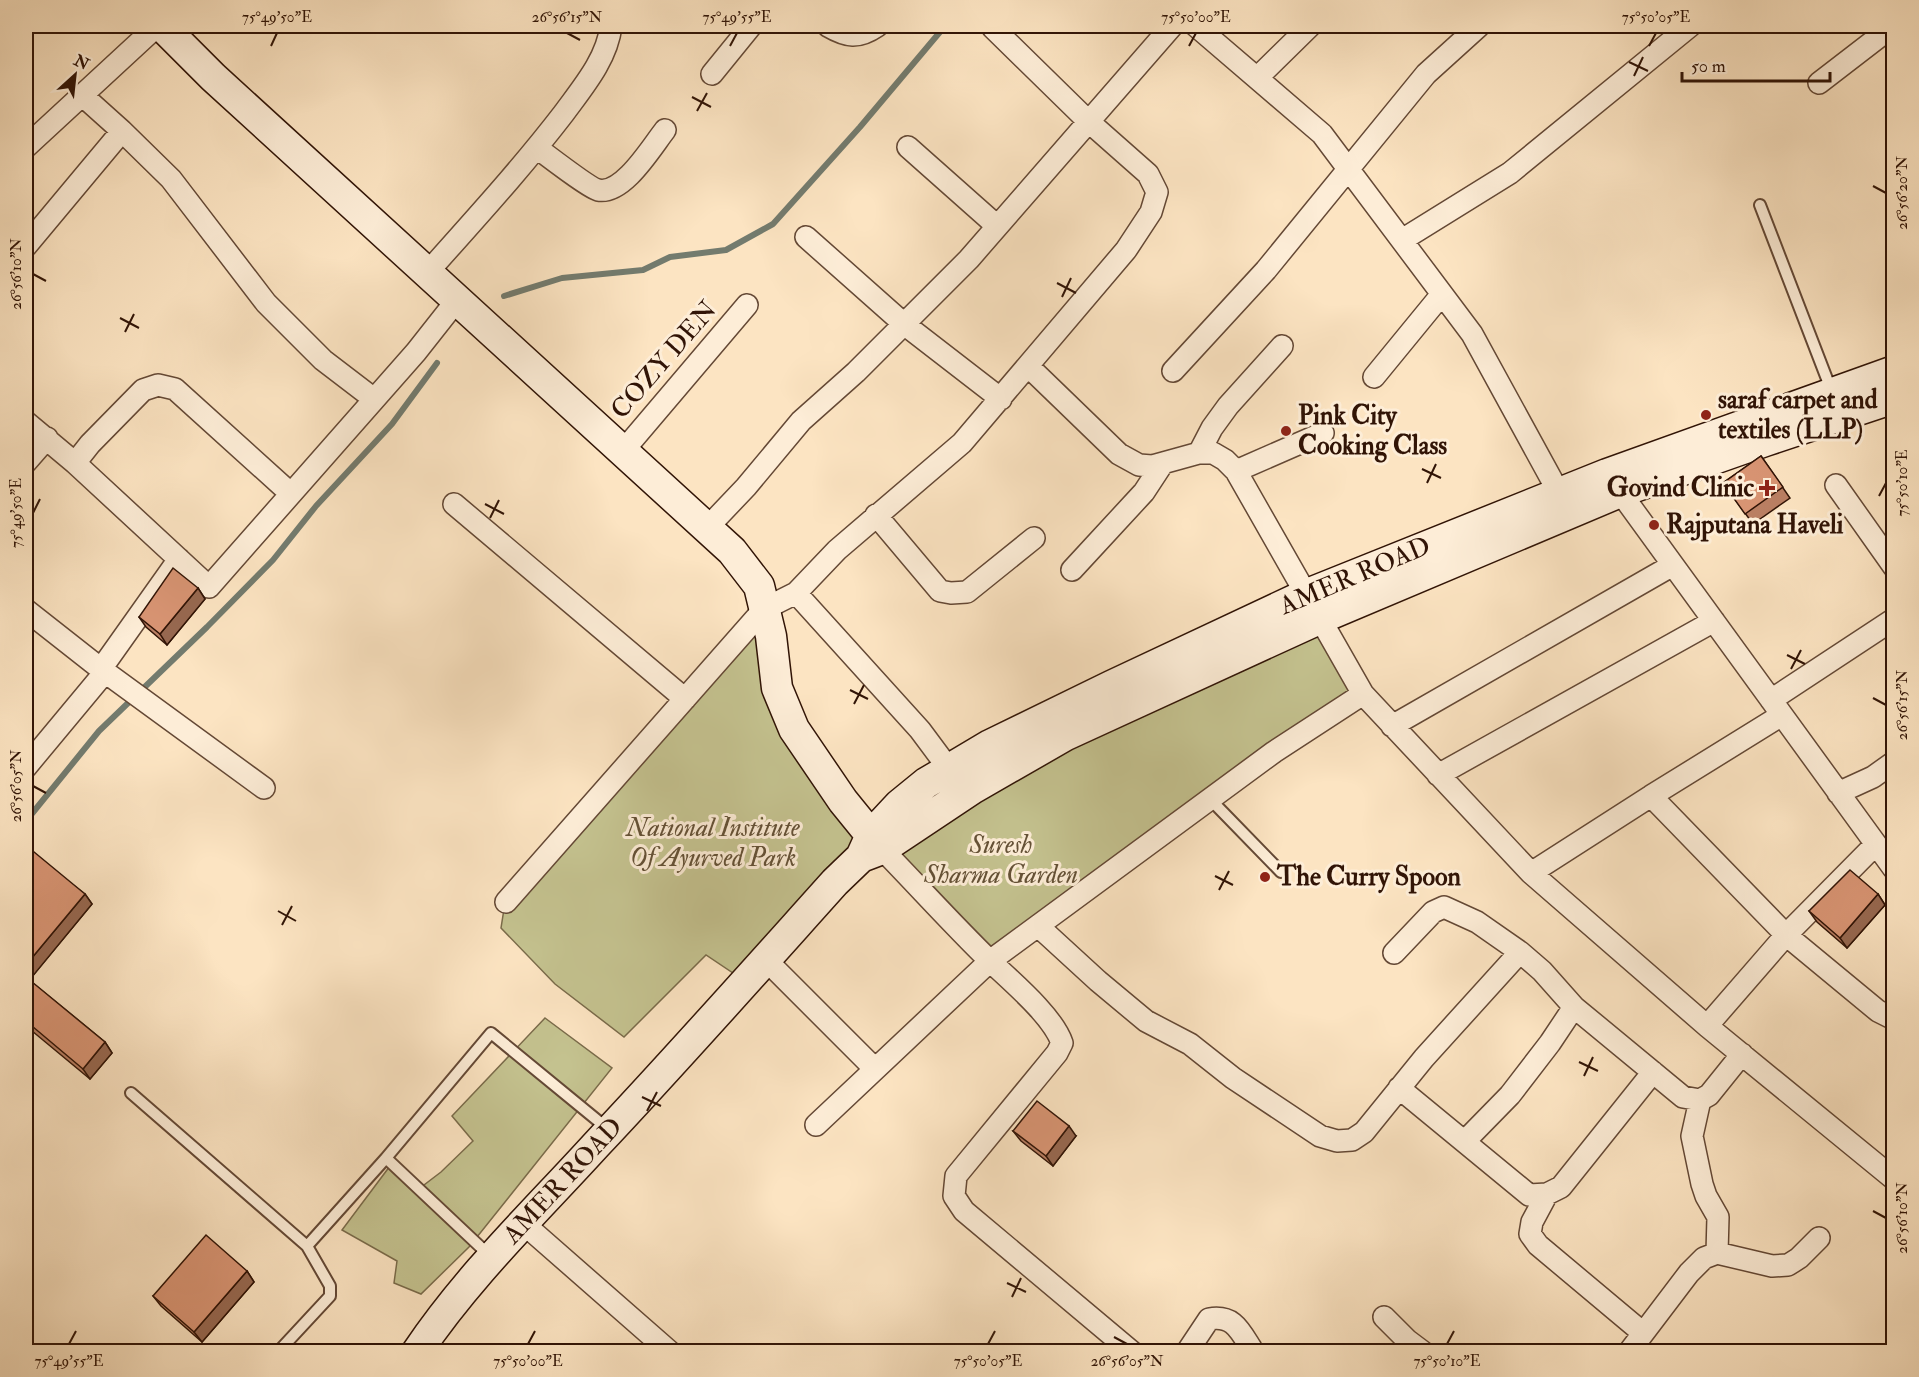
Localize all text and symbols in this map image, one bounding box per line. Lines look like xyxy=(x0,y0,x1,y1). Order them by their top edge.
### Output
text: 75°49'50"E xyxy=(242,8,312,27)
text: 26°56'15"N xyxy=(532,8,603,27)
text: 75°49'55"E xyxy=(703,8,772,27)
text: 75°50'00"E xyxy=(1161,8,1231,27)
text: 75°50'05"E xyxy=(1622,8,1690,27)
north arrow xyxy=(45,45,105,105)
scale bar xyxy=(1682,45,1830,83)
text: N xyxy=(70,50,93,75)
text: 50 m xyxy=(1691,55,1726,78)
text: 26°56'20"N xyxy=(1893,156,1912,230)
text: 26°56'10"N xyxy=(7,238,26,310)
street label: COZY DEN xyxy=(604,294,724,426)
place label: saraf carpet and textiles (LLP) xyxy=(1718,384,1878,446)
place label: Pink City Cooking Class xyxy=(1298,400,1447,463)
marker: saraf carpet and textiles (LLP) xyxy=(1699,408,1713,422)
marker: Pink City Cooking Class xyxy=(1279,424,1293,438)
text: 75°50'10"E xyxy=(1893,449,1912,517)
place label: Govind Clinic xyxy=(1607,472,1755,504)
text: 75°49'50"E xyxy=(7,478,26,548)
marker: Govind Clinic xyxy=(1758,479,1776,497)
place label: Rajputana Haveli xyxy=(1666,509,1844,542)
marker: Rajputana Haveli xyxy=(1647,518,1661,532)
street label: AMER ROAD xyxy=(1274,530,1435,623)
text: 26°56'15"N xyxy=(1893,669,1912,740)
text: 26°56'05"N xyxy=(7,749,26,822)
park label: National Institute Of Ayurved Park xyxy=(624,812,800,874)
park label: Suresh Sharma Garden xyxy=(923,829,1078,891)
place label: The Curry Spoon xyxy=(1276,861,1461,894)
marker: The Curry Spoon xyxy=(1258,870,1272,884)
street label: AMER ROAD xyxy=(496,1111,630,1252)
text: 26°56'10"N xyxy=(1893,1182,1912,1254)
text: 75°49'55"E xyxy=(35,1352,104,1371)
text: 75°50'00"E xyxy=(493,1352,563,1371)
text: 75°50'05"E xyxy=(954,1352,1022,1371)
text: 26°56'05"N xyxy=(1091,1352,1164,1371)
text: 75°50'10"E xyxy=(1413,1352,1481,1371)

